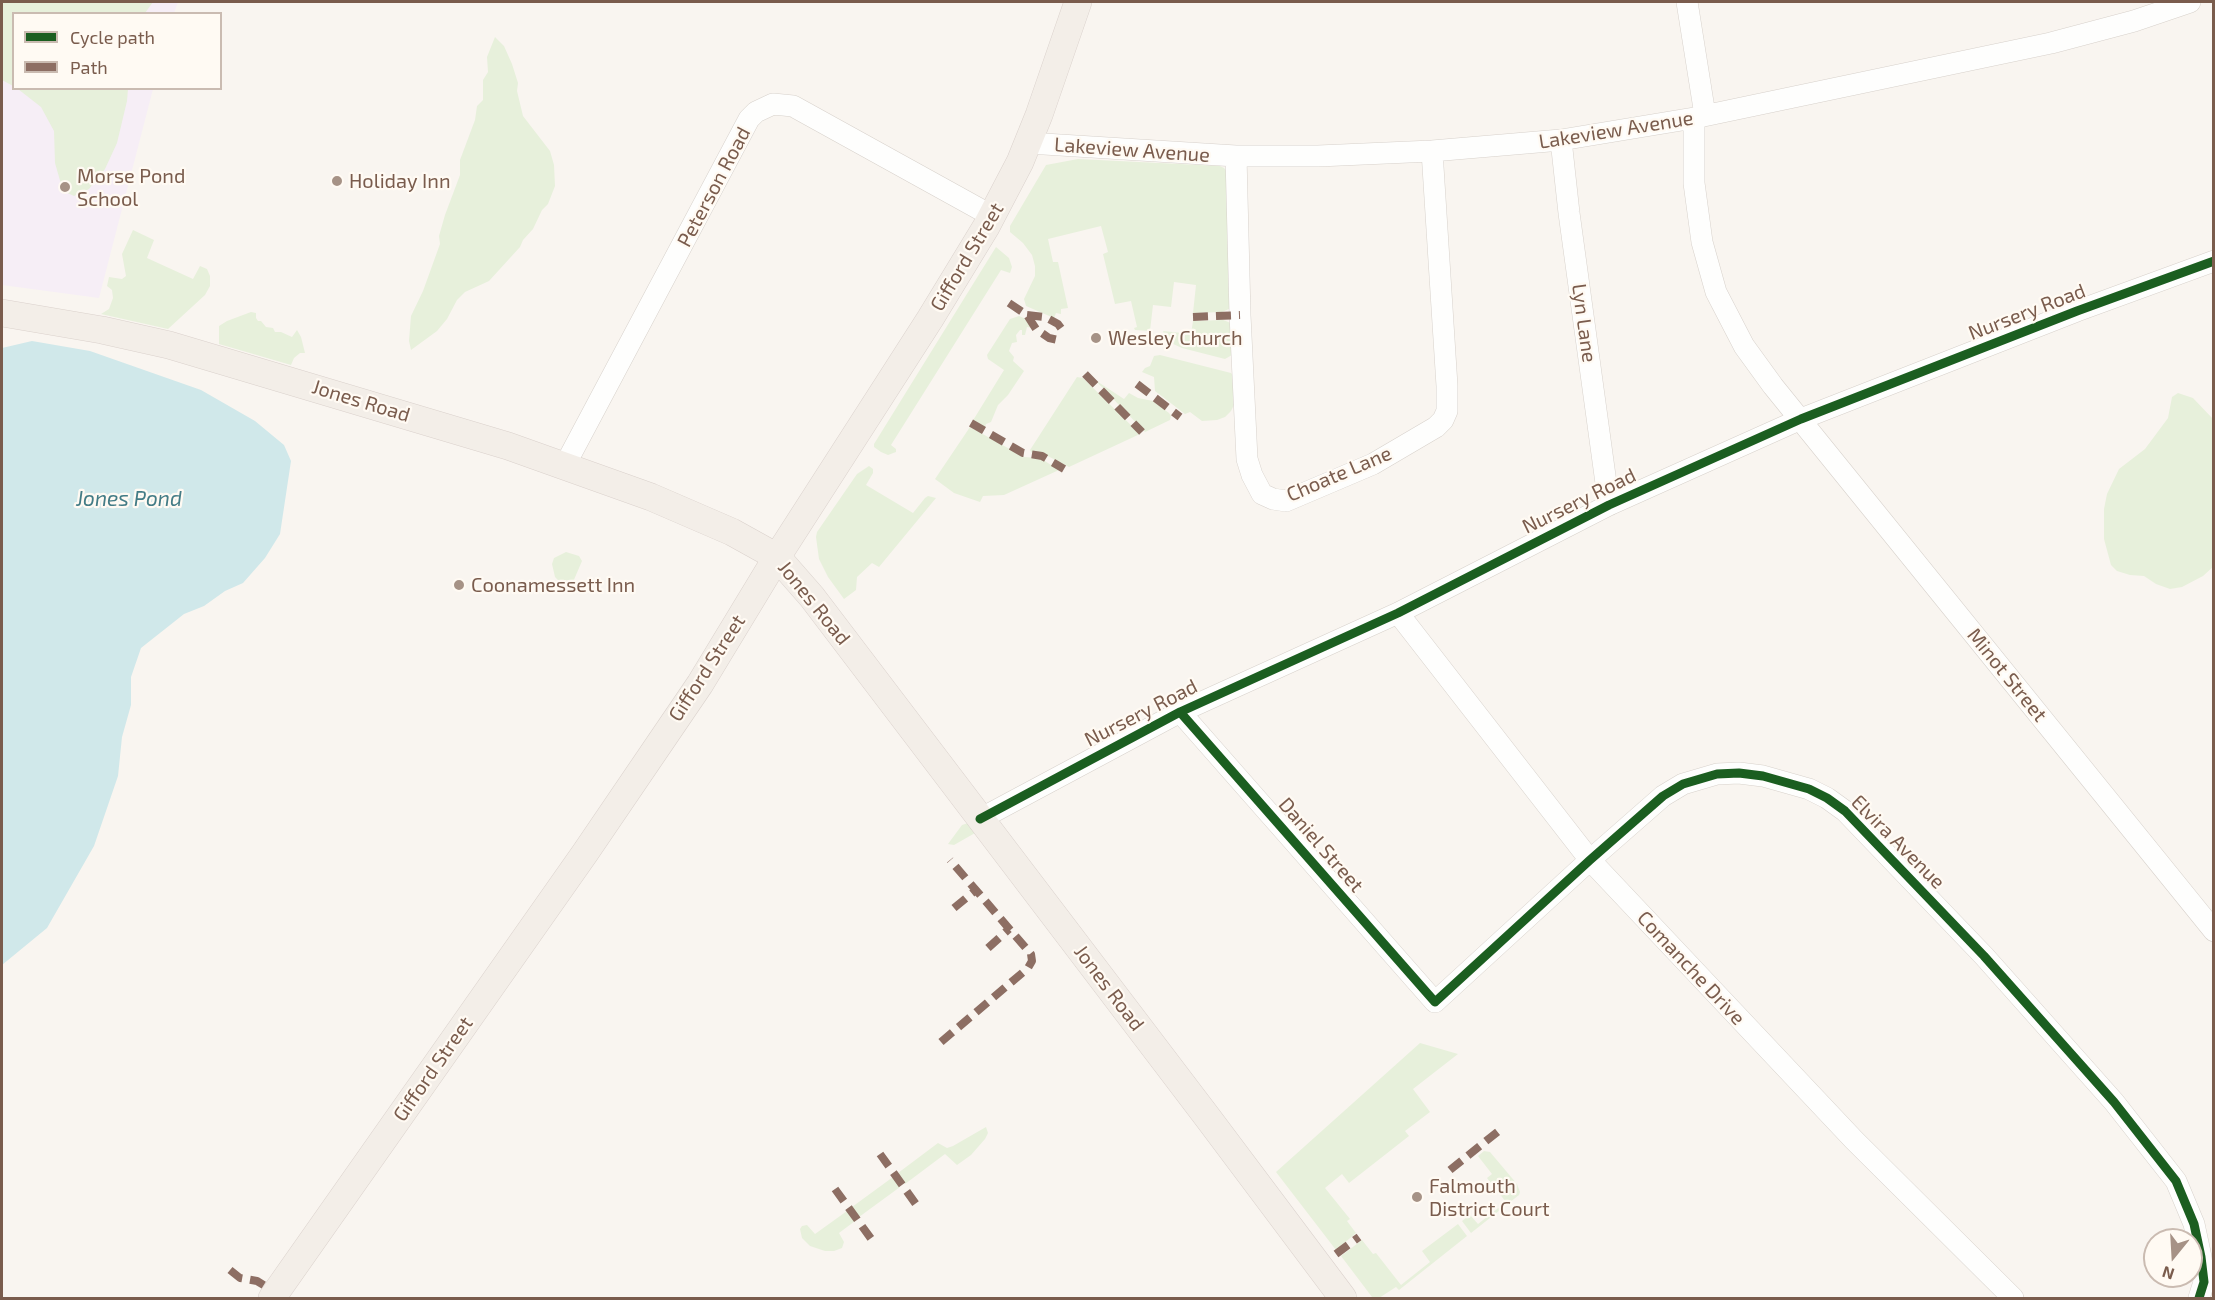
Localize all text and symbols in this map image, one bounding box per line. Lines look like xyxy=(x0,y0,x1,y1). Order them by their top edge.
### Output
legend xyxy=(12,12,222,90)
text: Cycle path xyxy=(70,26,155,48)
text: Path xyxy=(70,56,108,78)
street label: Lakeview Avenue xyxy=(1537,106,1695,154)
street label: Peterson Road xyxy=(672,123,756,251)
street label: Lakeview Avenue xyxy=(1053,133,1211,167)
place label: Morse Pond School xyxy=(77,164,185,211)
place label: Holiday Inn xyxy=(349,169,451,193)
marker: Holiday Inn xyxy=(330,174,344,188)
marker: Morse Pond School xyxy=(58,180,72,194)
street label: Gifford Street xyxy=(925,198,1009,316)
street label: Nursery Road xyxy=(1965,279,2089,345)
street label: Lyn Lane xyxy=(1567,282,1601,364)
place label: Wesley Church xyxy=(1108,326,1243,350)
marker: Wesley Church xyxy=(1089,331,1103,345)
street label: Jones Road xyxy=(309,375,413,427)
street label: Choate Lane xyxy=(1283,441,1395,507)
street label: Nursery Road xyxy=(1518,463,1640,539)
water label: Jones Pond xyxy=(76,486,182,512)
street label: Jones Road xyxy=(773,556,855,650)
place label: Coonamessett Inn xyxy=(471,573,635,597)
marker: Coonamessett Inn xyxy=(452,578,466,592)
street label: Gifford Street xyxy=(664,610,750,726)
street label: Minot Street xyxy=(1962,623,2052,727)
street label: Nursery Road xyxy=(1081,674,1201,752)
street label: Elvira Avenue xyxy=(1846,790,1950,894)
street label: Daniel Street xyxy=(1273,793,1369,897)
street label: Comanche Drive xyxy=(1632,906,1750,1030)
street label: Jones Road xyxy=(1069,940,1149,1036)
street label: Gifford Street xyxy=(388,1012,478,1126)
place label: Falmouth District Court xyxy=(1429,1174,1550,1221)
marker: Falmouth District Court xyxy=(1410,1190,1424,1204)
north arrow xyxy=(2143,1228,2203,1288)
text: N xyxy=(2159,1263,2176,1285)

